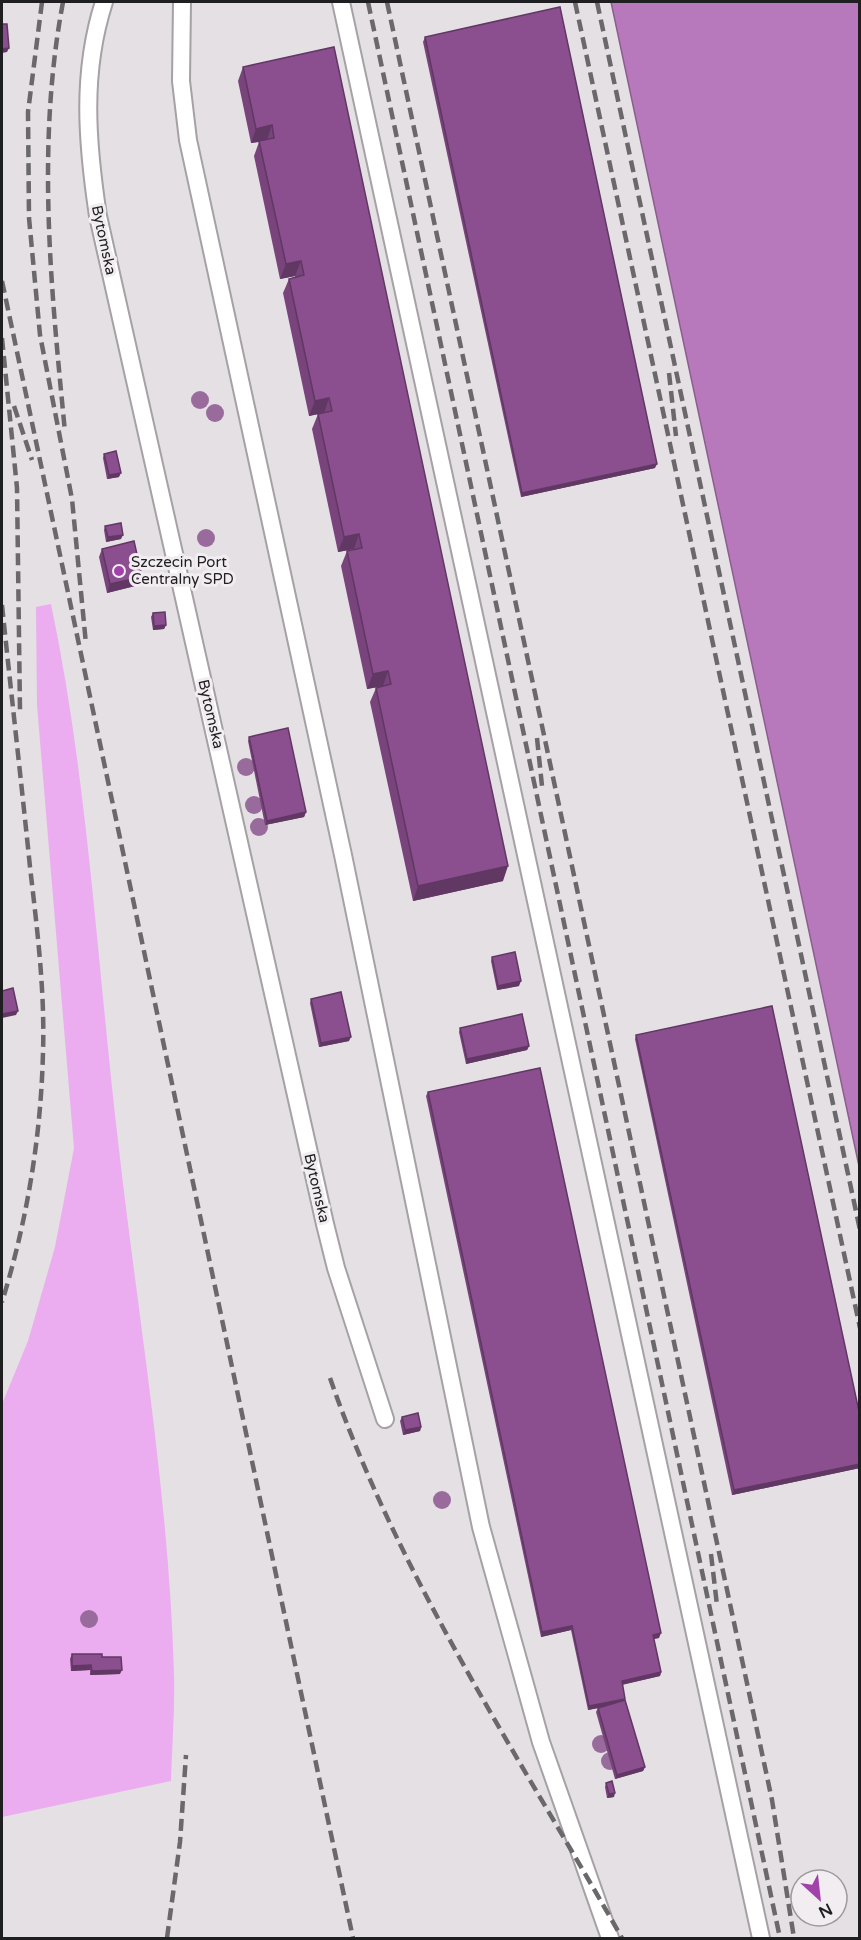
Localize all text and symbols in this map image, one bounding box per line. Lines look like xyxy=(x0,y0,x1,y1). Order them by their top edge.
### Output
street label: Bytomska xyxy=(88,204,120,276)
place label: Szczecin Port Centralny SPD xyxy=(131,553,234,588)
marker: Szczecin Port Centralny SPD xyxy=(112,564,126,578)
street label: Bytomska xyxy=(194,678,228,750)
street label: Bytomska xyxy=(300,1152,334,1224)
north arrow xyxy=(789,1868,849,1928)
text: N xyxy=(815,1899,836,1922)

